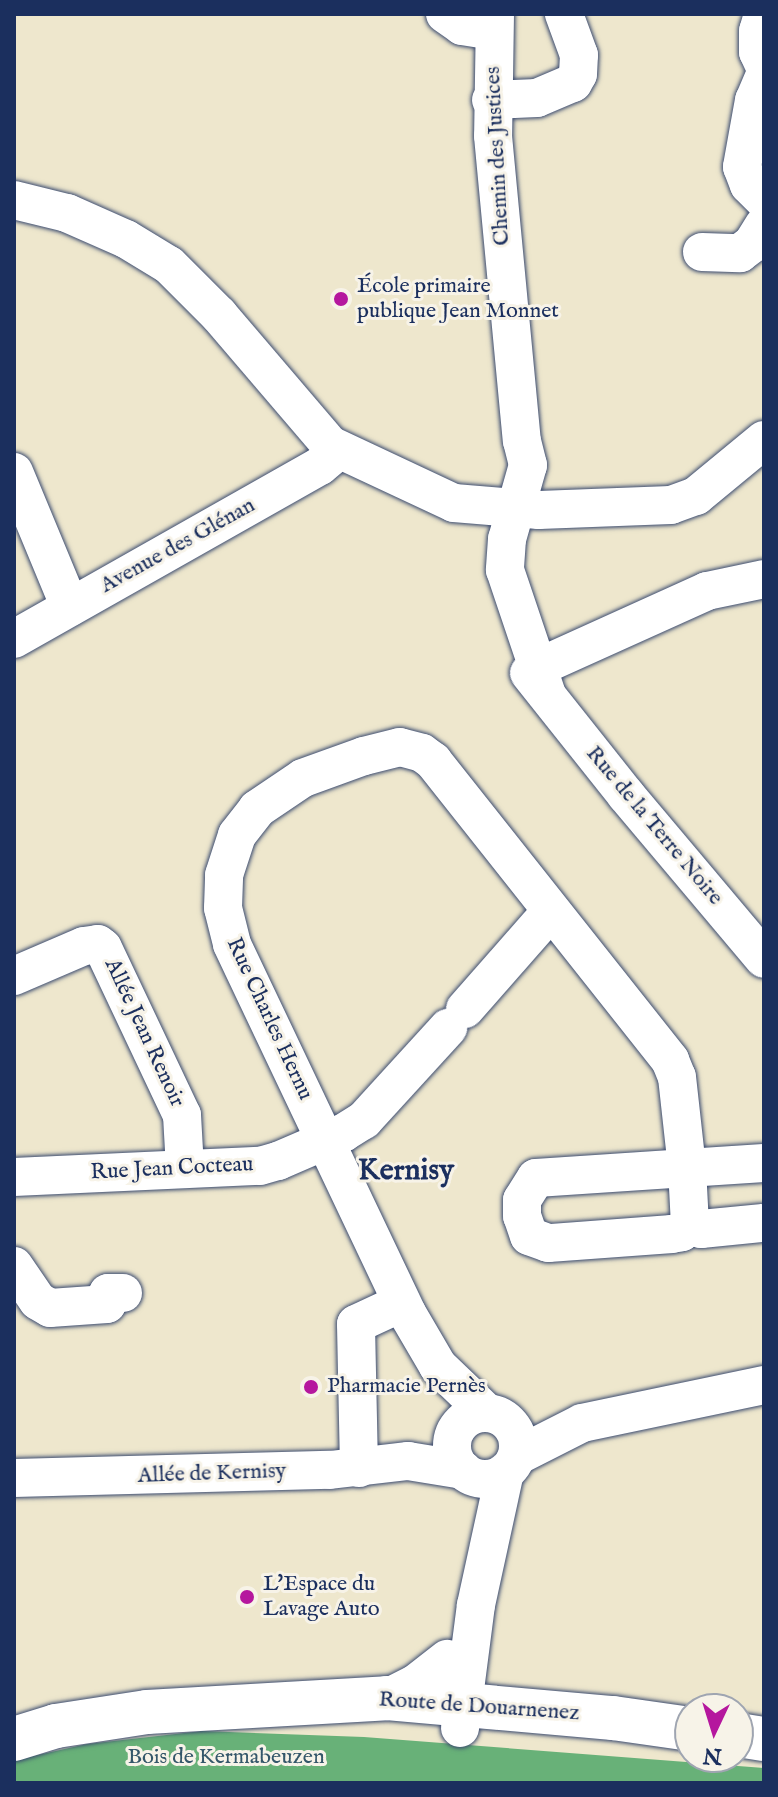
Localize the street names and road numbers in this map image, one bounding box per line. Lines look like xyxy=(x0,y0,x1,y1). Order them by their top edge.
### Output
street label: Chemin des Justices xyxy=(480,66,516,246)
street label: Avenue des Glénan xyxy=(96,493,260,599)
street label: Rue de la Terre Noire xyxy=(580,741,728,911)
street label: Rue Charles Hernu xyxy=(220,934,318,1104)
street label: Allée Jean Renoir xyxy=(98,955,190,1111)
street label: Rue Jean Cocteau xyxy=(90,1152,254,1186)
street label: Allée de Kernisy xyxy=(137,1458,287,1490)
street label: Route de Douarnenez xyxy=(378,1687,580,1727)

